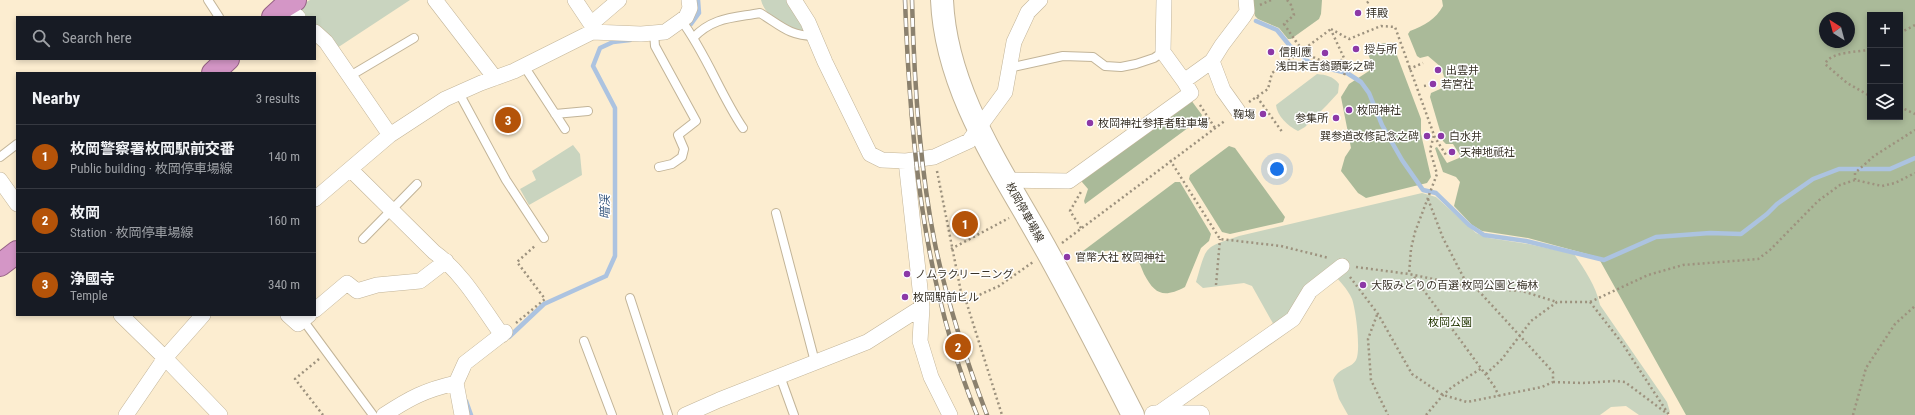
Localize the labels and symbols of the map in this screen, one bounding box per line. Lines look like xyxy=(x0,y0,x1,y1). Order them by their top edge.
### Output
place label: 拝殿 xyxy=(1366,7,1388,20)
marker: 拝殿 xyxy=(1353,8,1363,18)
north arrow xyxy=(1819,12,1855,48)
place label: 授与所 xyxy=(1364,43,1398,56)
marker: 授与所 xyxy=(1351,44,1361,54)
place label: 信則應 xyxy=(1279,46,1312,59)
marker: 信則應 xyxy=(1266,47,1276,57)
marker: 浅田末吉翁顕彰之碑 xyxy=(1320,48,1330,58)
place label: 浅田末吉翁顕彰之碑 xyxy=(1276,60,1375,73)
place label: 出雲井 xyxy=(1446,64,1479,77)
marker: 出雲井 xyxy=(1433,65,1443,75)
place label: 若宮社 xyxy=(1441,78,1474,91)
marker: 若宮社 xyxy=(1428,79,1438,89)
place label: 枚岡神社 xyxy=(1357,104,1401,117)
pin: 3 xyxy=(495,105,521,135)
marker: 枚岡神社 xyxy=(1344,105,1354,115)
place label: 鞠塲 xyxy=(1233,108,1255,121)
marker: 鞠塲 xyxy=(1258,109,1268,119)
place label: 参集所 xyxy=(1295,112,1329,125)
marker: 参集所 xyxy=(1331,113,1341,123)
place label: 枚岡神社参拝者駐車場 xyxy=(1098,117,1208,130)
marker: 枚岡神社参拝者駐車場 xyxy=(1085,118,1095,128)
place label: 巽参道改修記念之碑 xyxy=(1320,130,1419,143)
place label: 白水井 xyxy=(1449,130,1482,143)
marker: 巽参道改修記念之碑 xyxy=(1422,131,1432,141)
marker: 白水井 xyxy=(1436,131,1446,141)
place label: 天神地祇社 xyxy=(1460,146,1515,159)
marker: 天神地祇社 xyxy=(1447,147,1457,157)
your location xyxy=(1267,159,1287,179)
street label: 枚岡停車場線 xyxy=(1003,180,1046,244)
water label: 暗渓 xyxy=(598,193,612,219)
pin: 1 xyxy=(952,209,978,239)
place label: 官幣大社 枚岡神社 xyxy=(1075,251,1166,264)
marker: 官幣大社 枚岡神社 xyxy=(1062,252,1072,262)
place label: ノムラクリーニング xyxy=(915,268,1013,281)
marker: ノムラクリーニング xyxy=(902,269,912,279)
place label: 大阪みどりの百選 枚岡公園と梅林 xyxy=(1371,279,1539,292)
marker: 大阪みどりの百選 枚岡公園と梅林 xyxy=(1358,280,1368,290)
place label: 枚岡駅前ビル xyxy=(913,291,979,304)
marker: 枚岡駅前ビル xyxy=(900,292,910,302)
park label: 枚岡公園 xyxy=(1428,316,1472,329)
pin: 2 xyxy=(945,332,971,362)

